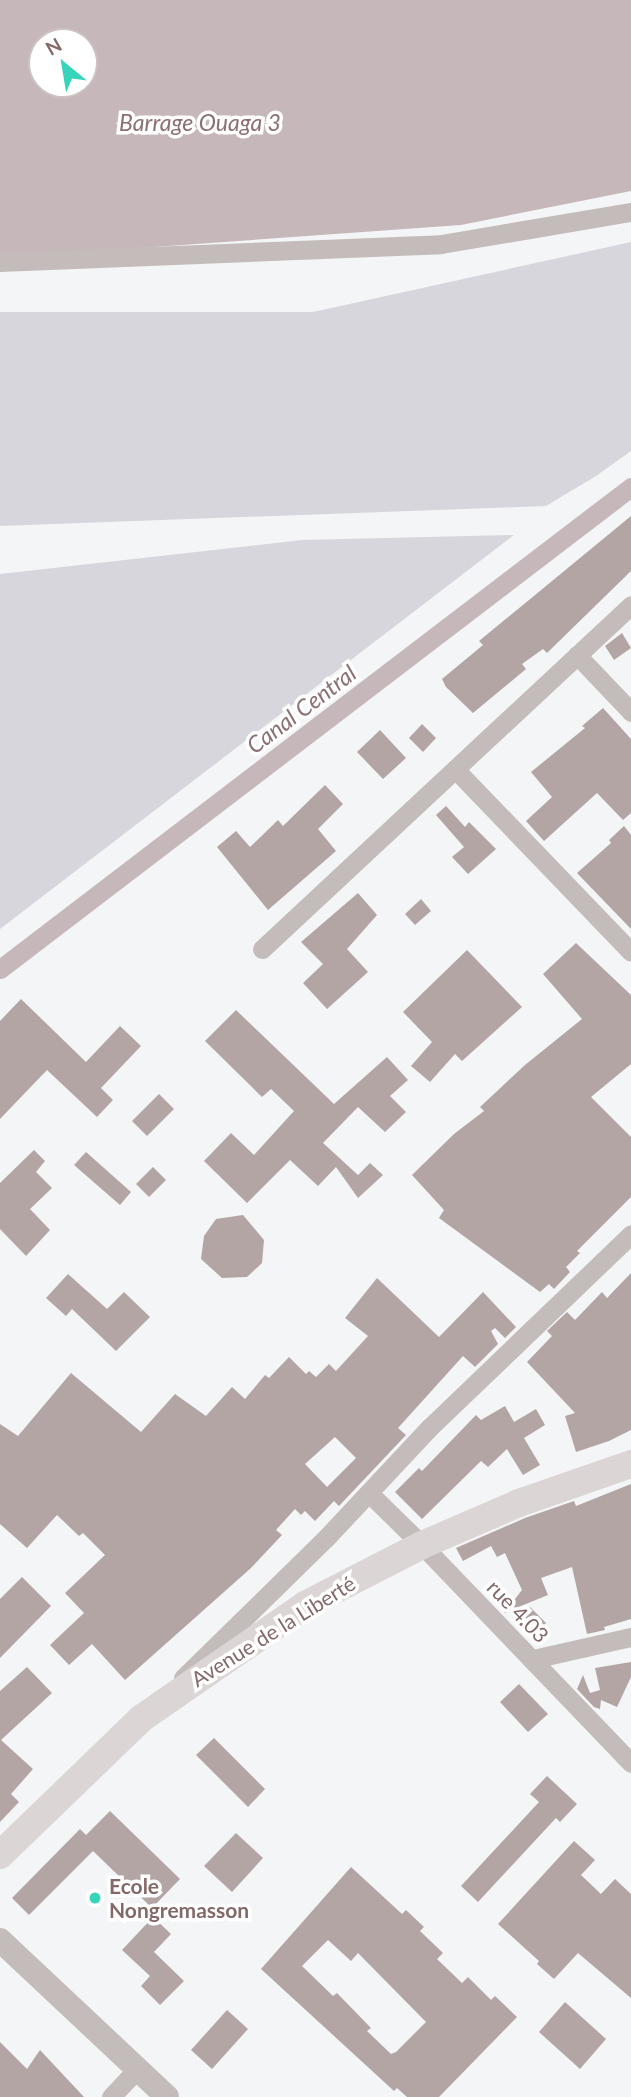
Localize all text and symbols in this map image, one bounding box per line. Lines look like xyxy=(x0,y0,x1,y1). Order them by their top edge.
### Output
north arrow xyxy=(28,28,98,98)
text: N xyxy=(41,32,65,60)
water label: Barrage Ouaga 3 xyxy=(119,108,281,136)
water label: Canal Central xyxy=(241,659,361,759)
street label: Avenue de la Liberté xyxy=(186,1570,360,1692)
street label: rue 4.03 xyxy=(482,1574,554,1648)
place label: Ecole Nongremasson xyxy=(109,1873,249,1923)
marker: Ecole Nongremasson xyxy=(87,1890,103,1906)

